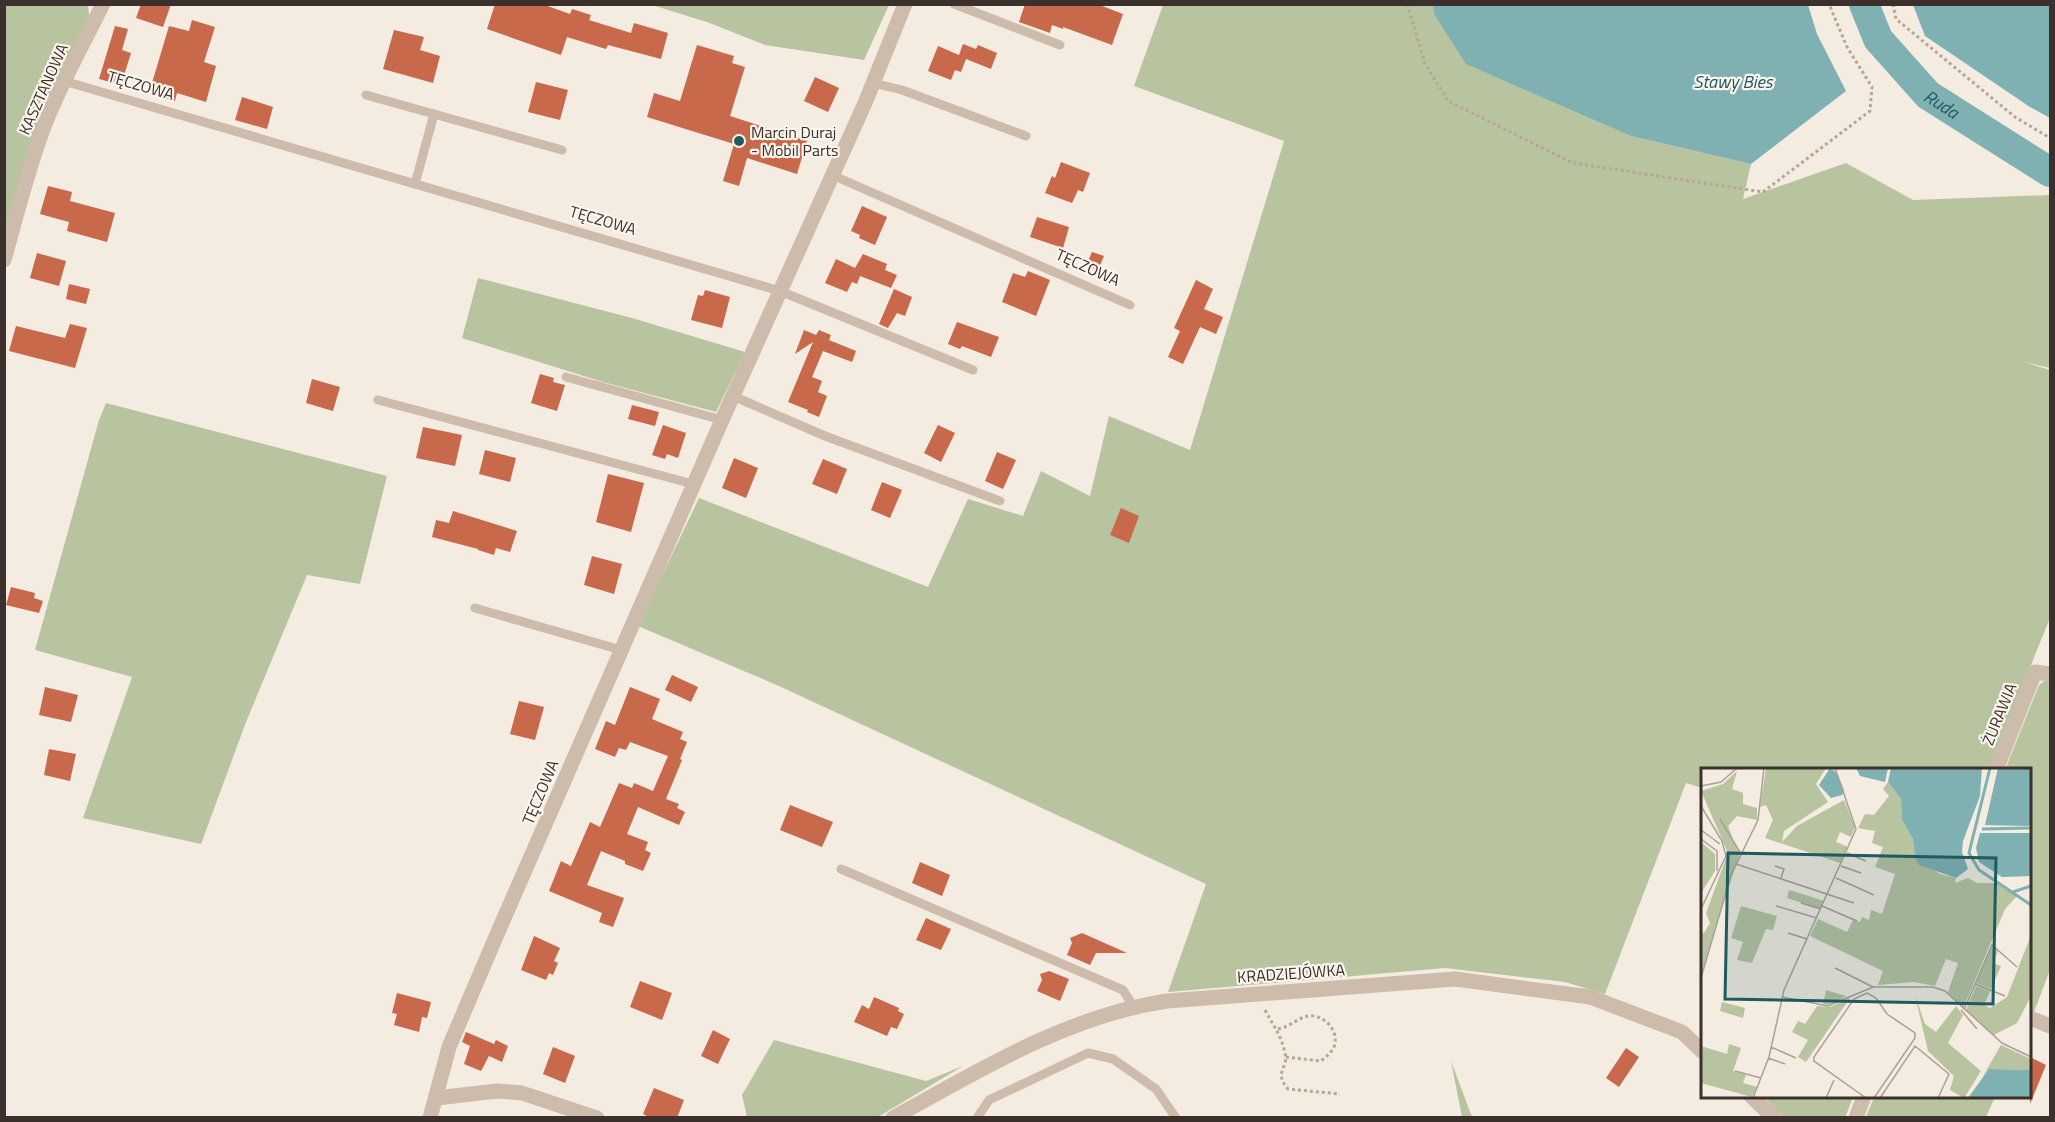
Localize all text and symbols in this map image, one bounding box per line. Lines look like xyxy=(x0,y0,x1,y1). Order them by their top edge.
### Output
street label: KASZTANOWA xyxy=(12,39,74,138)
street label: TĘCZOWA xyxy=(105,64,178,106)
water label: Stawy Bies xyxy=(1693,68,1774,95)
water label: Ruda xyxy=(1919,82,1965,126)
place label: Marcin Duraj - Mobil Parts xyxy=(751,120,839,162)
marker: Marcin Duraj - Mobil Parts xyxy=(732,134,746,148)
street label: TĘCZOWA xyxy=(567,199,640,241)
street label: TĘCZOWA xyxy=(1052,242,1124,292)
street label: ŻURAWIA xyxy=(1976,679,2023,749)
street label: TĘCZOWA xyxy=(516,755,565,828)
inset map xyxy=(1701,768,2031,1098)
street label: KRADZIEJÓWKA xyxy=(1236,957,1346,989)

